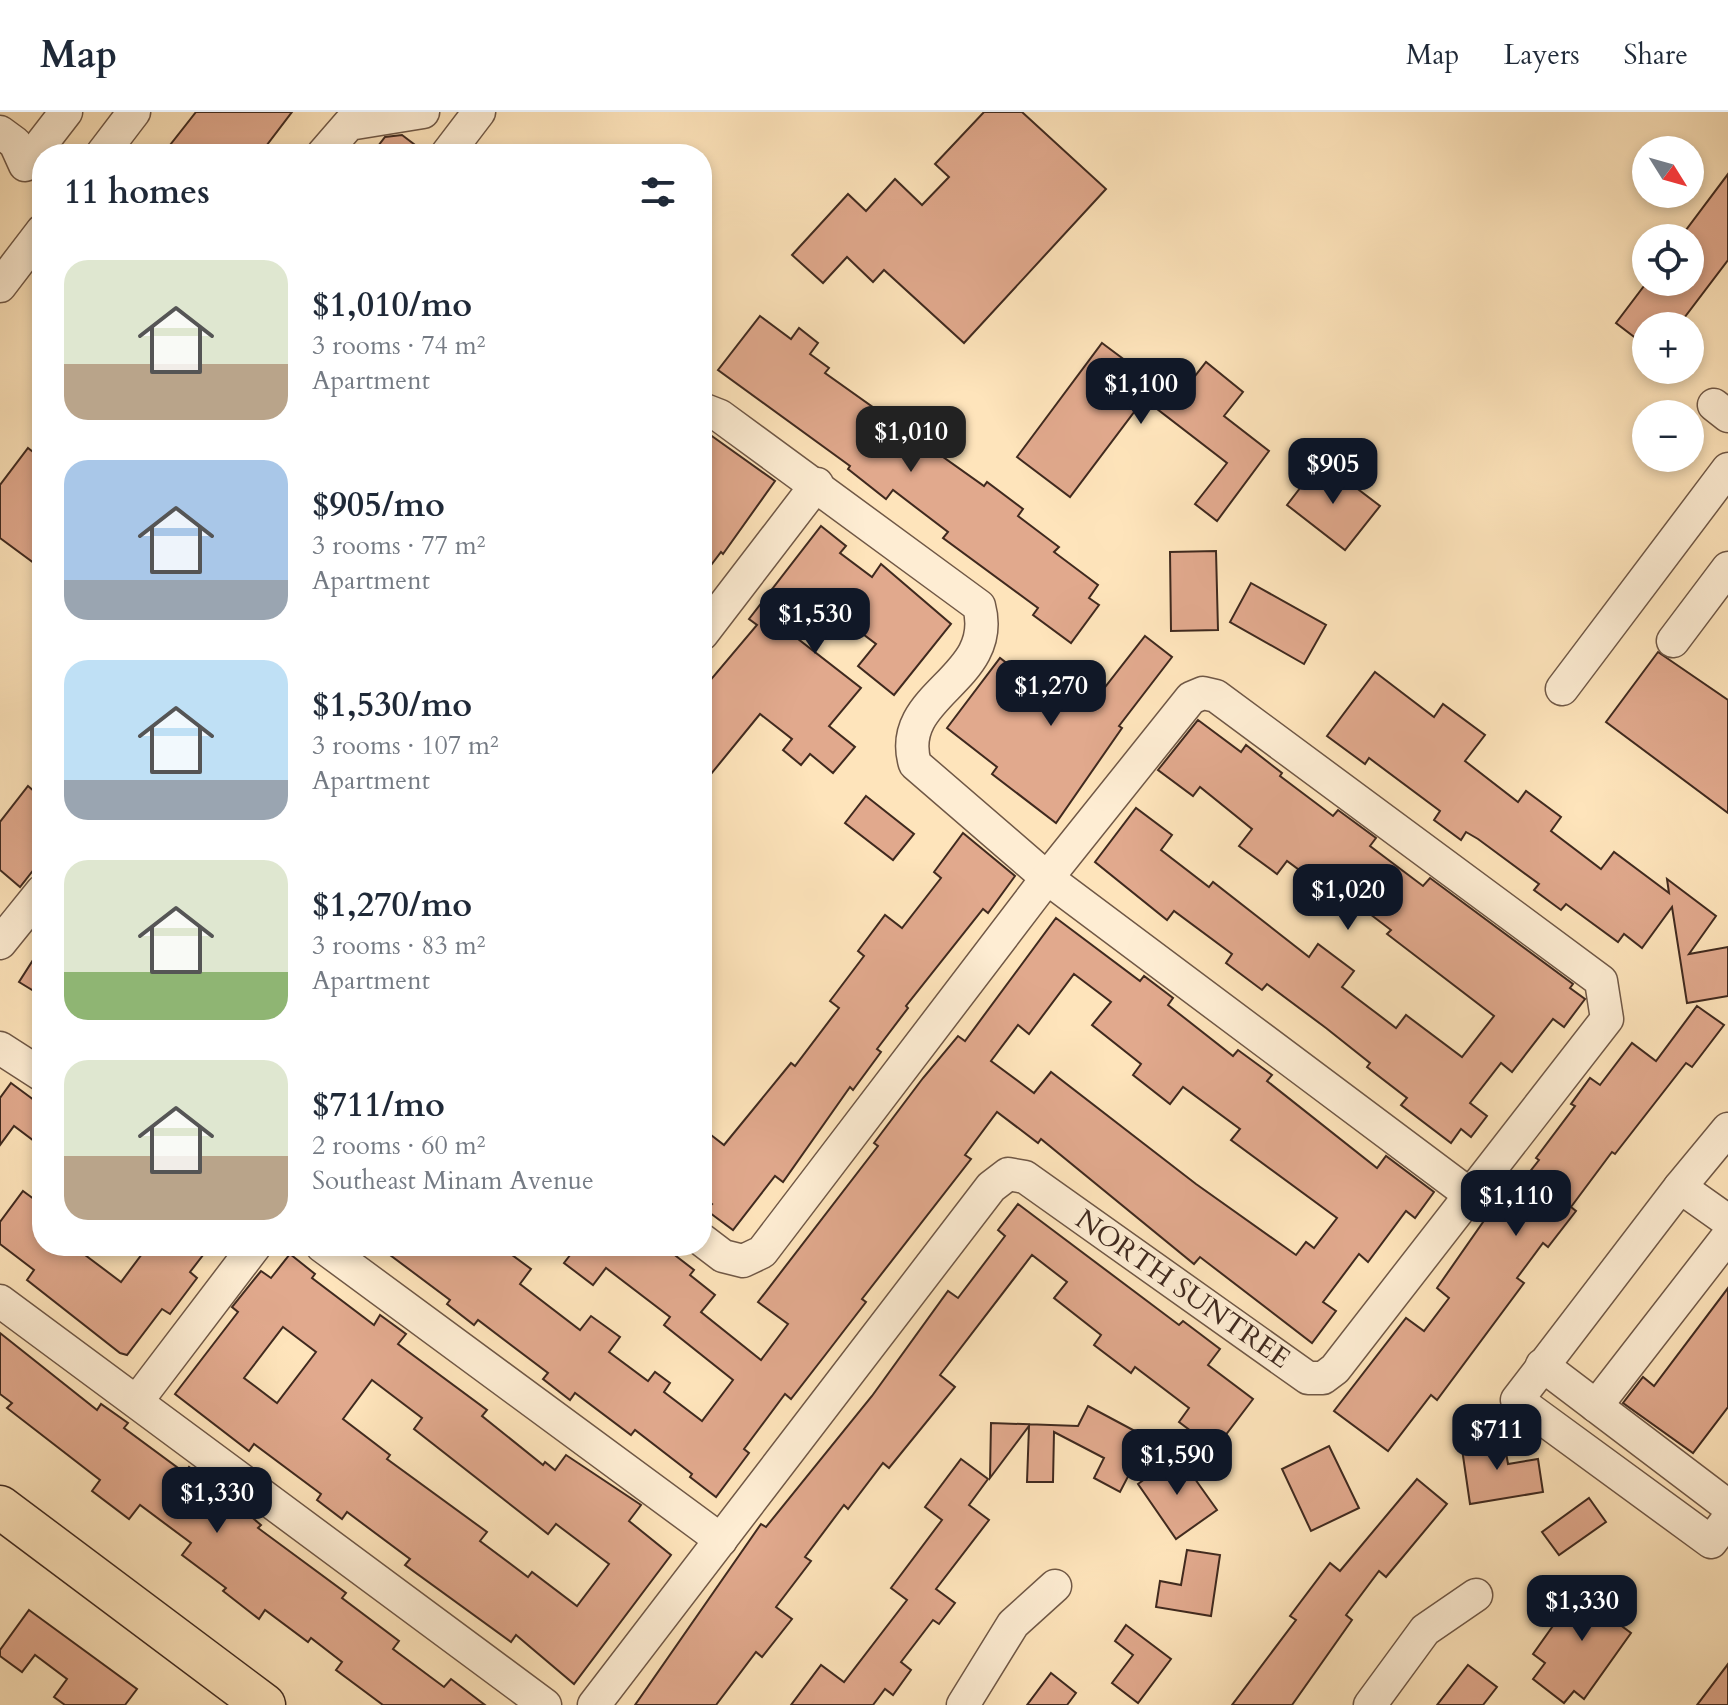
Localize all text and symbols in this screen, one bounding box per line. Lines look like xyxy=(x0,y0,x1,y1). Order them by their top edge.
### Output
text: Map xyxy=(40,29,117,81)
text: Map xyxy=(1406,36,1459,74)
text: Layers xyxy=(1503,36,1580,74)
text: Share xyxy=(1624,36,1688,74)
north arrow xyxy=(1632,136,1704,208)
map controls xyxy=(1632,136,1704,472)
text: 11 homes xyxy=(64,169,210,215)
icon: filters xyxy=(636,170,680,214)
button: locate xyxy=(1632,224,1704,296)
text: $1,010/mo xyxy=(312,282,472,328)
icon: home xyxy=(128,292,224,388)
button: + xyxy=(1632,312,1704,384)
text: 3 rooms · 74 m² xyxy=(312,328,485,363)
pin: $1,100 xyxy=(1076,358,1206,426)
text: Apartment xyxy=(312,363,430,398)
text: $1,100 xyxy=(1104,366,1178,401)
button: − xyxy=(1632,400,1704,472)
pin: $1,010 xyxy=(846,406,976,474)
text: $1,010 xyxy=(874,414,948,449)
pin: $905 xyxy=(1286,438,1380,506)
text: $905 xyxy=(1306,446,1360,481)
text: $905/mo xyxy=(312,482,445,528)
icon: home xyxy=(128,492,224,588)
text: 3 rooms · 77 m² xyxy=(312,528,485,563)
text: Apartment xyxy=(312,563,430,598)
pin: $1,530 xyxy=(750,588,880,656)
text: $1,530 xyxy=(778,596,852,631)
pin: $1,270 xyxy=(986,660,1116,728)
text: $1,270 xyxy=(1014,668,1088,703)
text: $1,530/mo xyxy=(312,682,472,728)
icon: home xyxy=(128,692,224,788)
text: 3 rooms · 107 m² xyxy=(312,728,499,763)
text: Apartment xyxy=(312,763,430,798)
pin: $1,020 xyxy=(1283,864,1413,932)
text: $1,020 xyxy=(1311,872,1385,907)
text: $1,270/mo xyxy=(312,882,472,928)
icon: home xyxy=(128,892,224,988)
text: 3 rooms · 83 m² xyxy=(312,928,485,963)
text: Apartment xyxy=(312,963,430,998)
text: $711/mo xyxy=(312,1082,445,1128)
icon: home xyxy=(128,1092,224,1188)
text: 2 rooms · 60 m² xyxy=(312,1128,485,1163)
text: Southeast Minam Avenue xyxy=(312,1163,594,1198)
pin: $1,110 xyxy=(1451,1170,1581,1238)
text: $1,110 xyxy=(1479,1178,1553,1213)
street label: NORTH SUNTREE xyxy=(1068,1201,1298,1377)
pin: $711 xyxy=(1450,1404,1544,1472)
text: $711 xyxy=(1470,1412,1524,1447)
pin: $1,590 xyxy=(1112,1429,1242,1497)
text: $1,590 xyxy=(1140,1437,1214,1472)
pin: $1,330 xyxy=(152,1467,282,1535)
text: $1,330 xyxy=(180,1475,254,1510)
pin: $1,330 xyxy=(1517,1575,1647,1643)
text: $1,330 xyxy=(1545,1583,1619,1618)

